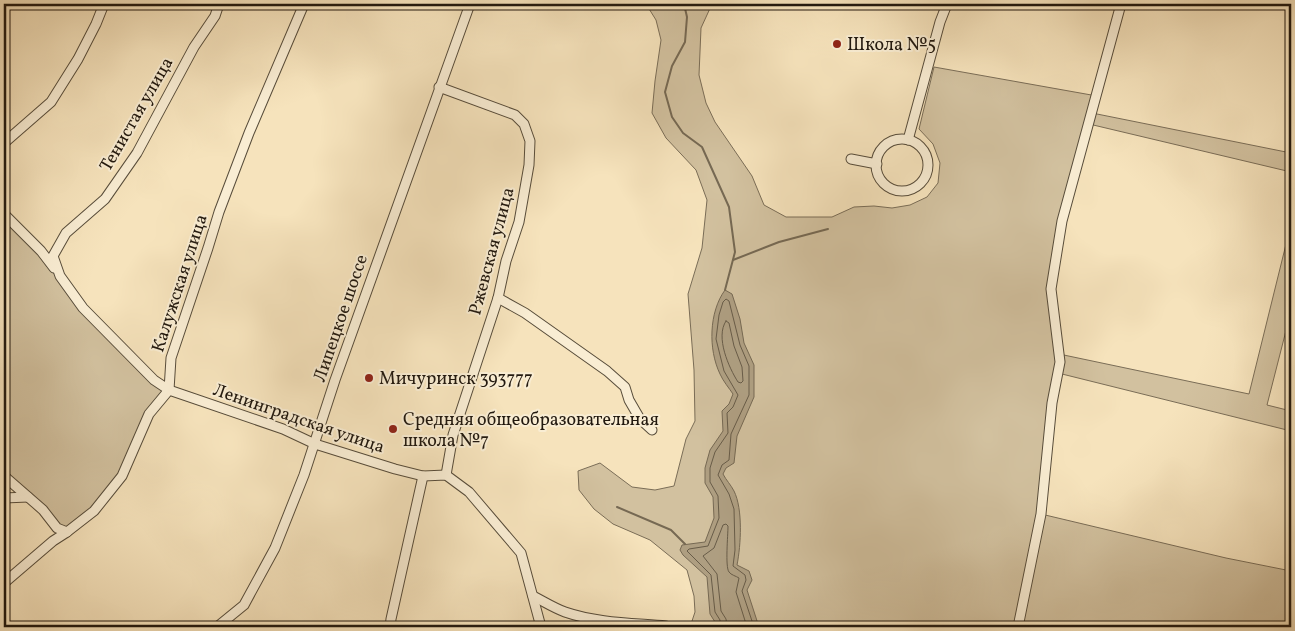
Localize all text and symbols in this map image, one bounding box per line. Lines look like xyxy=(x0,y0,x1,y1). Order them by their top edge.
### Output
place label: Школа №5 xyxy=(847,33,936,58)
marker: Школа №5 xyxy=(831,38,843,50)
street label: Тенистая улица xyxy=(94,53,180,177)
street label: Ржевская улица xyxy=(463,185,522,318)
street label: Калужская улица xyxy=(146,211,215,356)
street label: Липецкое шоссе xyxy=(308,251,375,386)
place label: Мичуринск 393777 xyxy=(379,367,533,392)
marker: Мичуринск 393777 xyxy=(363,372,375,384)
street label: Ленинградская улица xyxy=(209,378,388,461)
place label: Средняя общеобразовательная школа №7 xyxy=(403,408,659,454)
marker: Средняя общеобразовательная школа №7 xyxy=(387,423,399,435)

